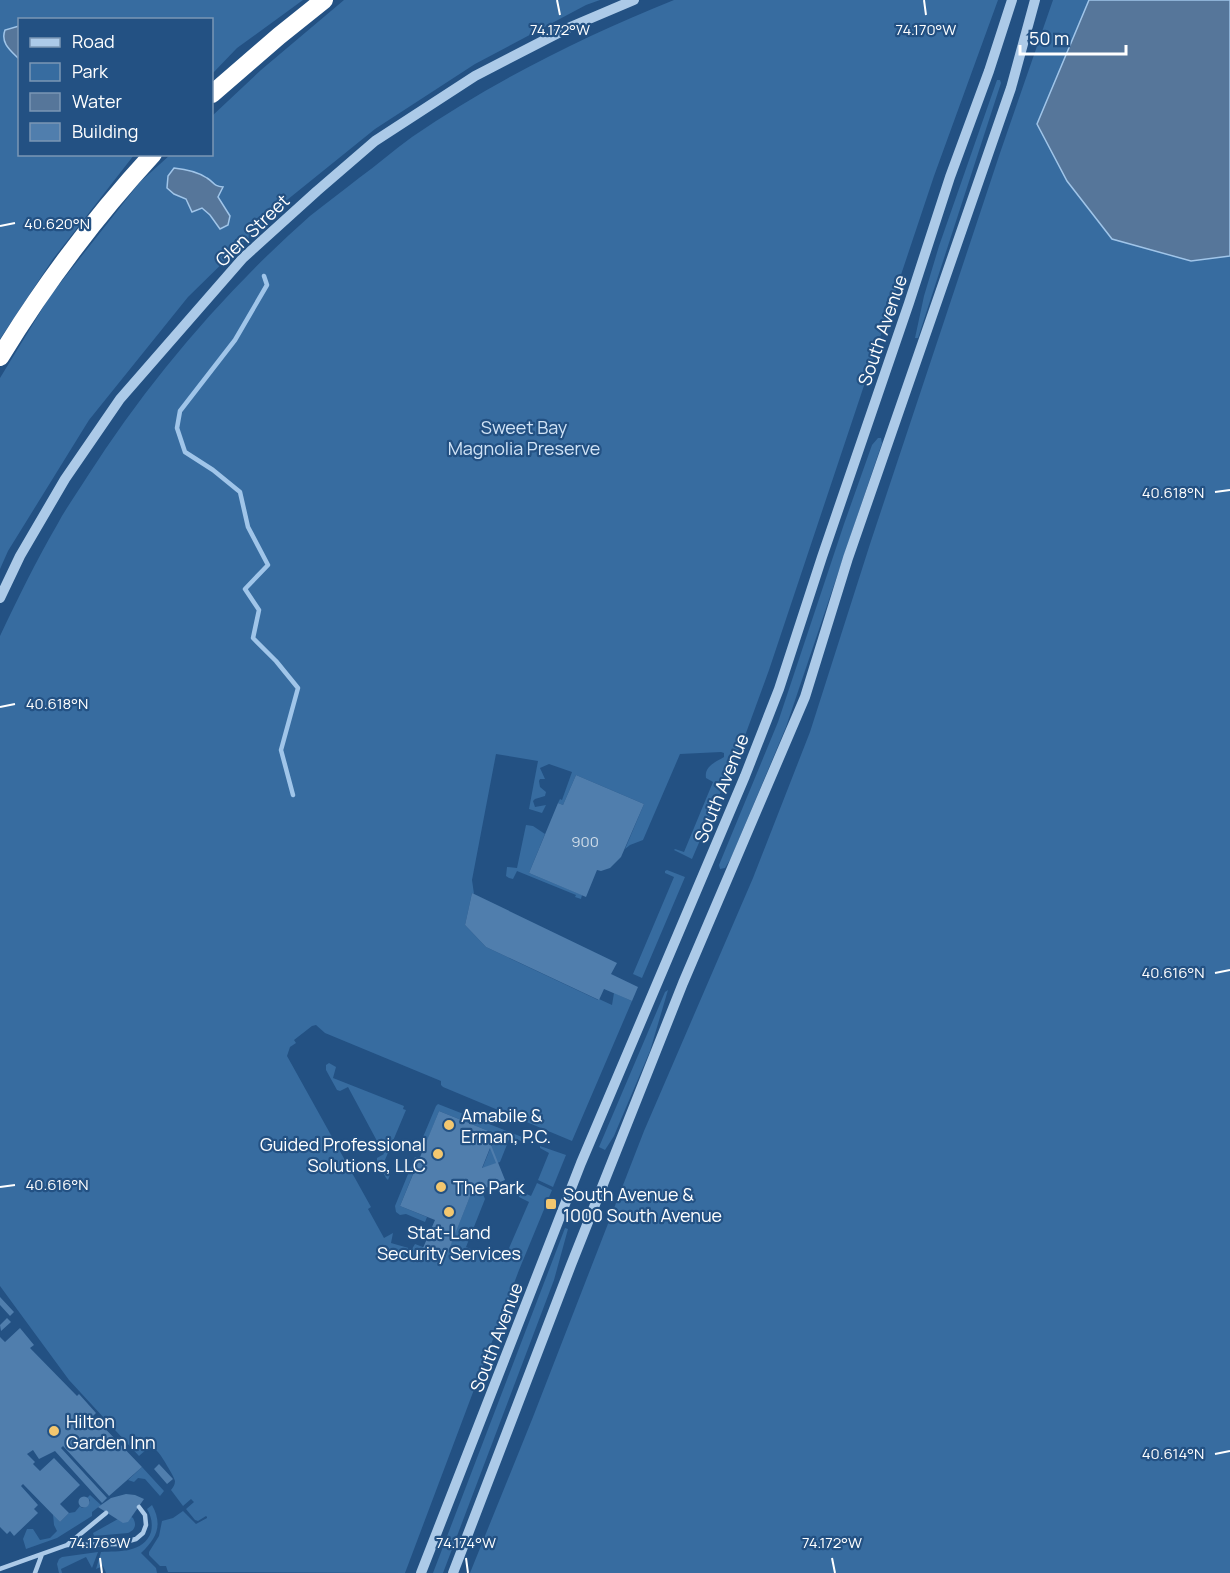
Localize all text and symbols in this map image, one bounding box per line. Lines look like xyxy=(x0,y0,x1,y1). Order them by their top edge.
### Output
legend xyxy=(18,18,213,156)
scale bar xyxy=(1020,18,1126,56)
text: 74.172°W xyxy=(530,19,590,40)
text: 74.170°W xyxy=(896,19,956,40)
text: 50 m xyxy=(1029,26,1069,50)
text: Road xyxy=(72,29,115,53)
text: Park xyxy=(72,59,109,83)
text: Water xyxy=(72,89,122,113)
text: Building xyxy=(72,119,138,143)
street label: Glen Street xyxy=(210,189,294,271)
text: 40.620°N xyxy=(24,213,90,234)
street label: South Avenue xyxy=(852,271,912,389)
park label: Sweet Bay Magnolia Preserve xyxy=(448,415,600,460)
text: 40.618°N xyxy=(1142,482,1204,503)
text: 40.618°N xyxy=(26,693,88,714)
street label: South Avenue xyxy=(688,730,754,846)
house number: 900 xyxy=(571,831,599,852)
text: 40.616°N xyxy=(1141,962,1205,983)
place label: Amabile & Erman, P.C. xyxy=(461,1103,551,1148)
marker: Amabile & Erman, P.C. xyxy=(442,1118,456,1132)
place label: Guided Professional Solutions, LLC xyxy=(260,1132,426,1177)
marker: Guided Professional Solutions, LLC xyxy=(431,1147,445,1161)
text: 40.616°N xyxy=(25,1174,89,1195)
place label: The Park xyxy=(453,1175,525,1199)
marker: The Park xyxy=(434,1180,448,1194)
place label: South Avenue & 1000 South Avenue xyxy=(563,1182,722,1227)
marker: South Avenue & 1000 South Avenue xyxy=(544,1197,558,1211)
marker: Stat-Land Security Services xyxy=(442,1205,456,1219)
place label: Stat-Land Security Services xyxy=(377,1220,521,1265)
street label: South Avenue xyxy=(464,1279,528,1395)
place label: Hilton Garden Inn xyxy=(66,1409,156,1454)
marker: Hilton Garden Inn xyxy=(47,1424,61,1438)
text: 40.614°N xyxy=(1142,1443,1204,1464)
text: 74.176°W xyxy=(70,1532,130,1553)
text: 74.174°W xyxy=(436,1532,496,1553)
text: 74.172°W xyxy=(802,1532,862,1553)

